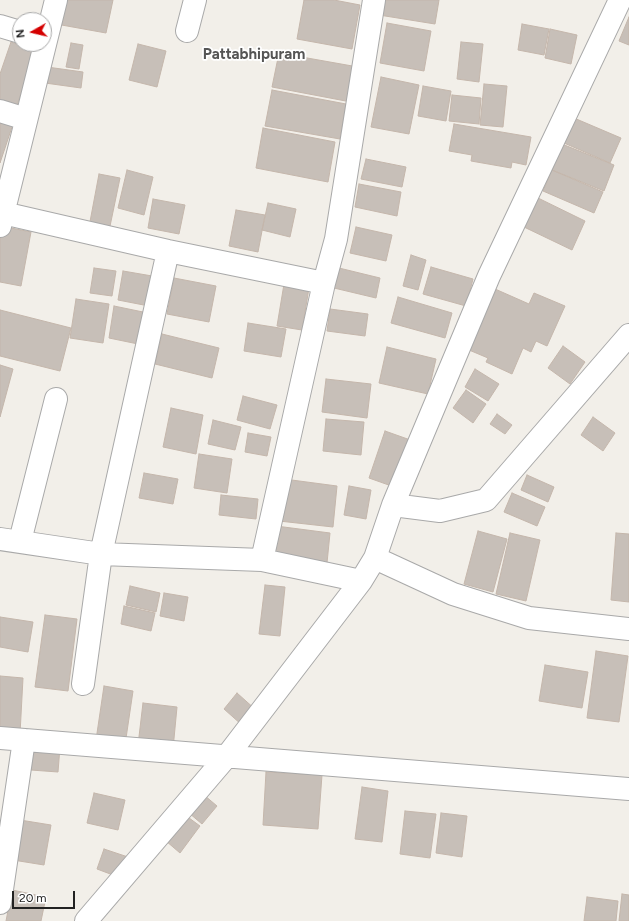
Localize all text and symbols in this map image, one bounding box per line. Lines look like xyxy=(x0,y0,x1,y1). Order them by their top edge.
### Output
north arrow xyxy=(12,12,52,52)
text: N xyxy=(14,28,28,39)
district label: Pattabhipuram xyxy=(203,46,305,64)
scale bar xyxy=(14,883,77,909)
text: 20 m xyxy=(19,891,47,905)

